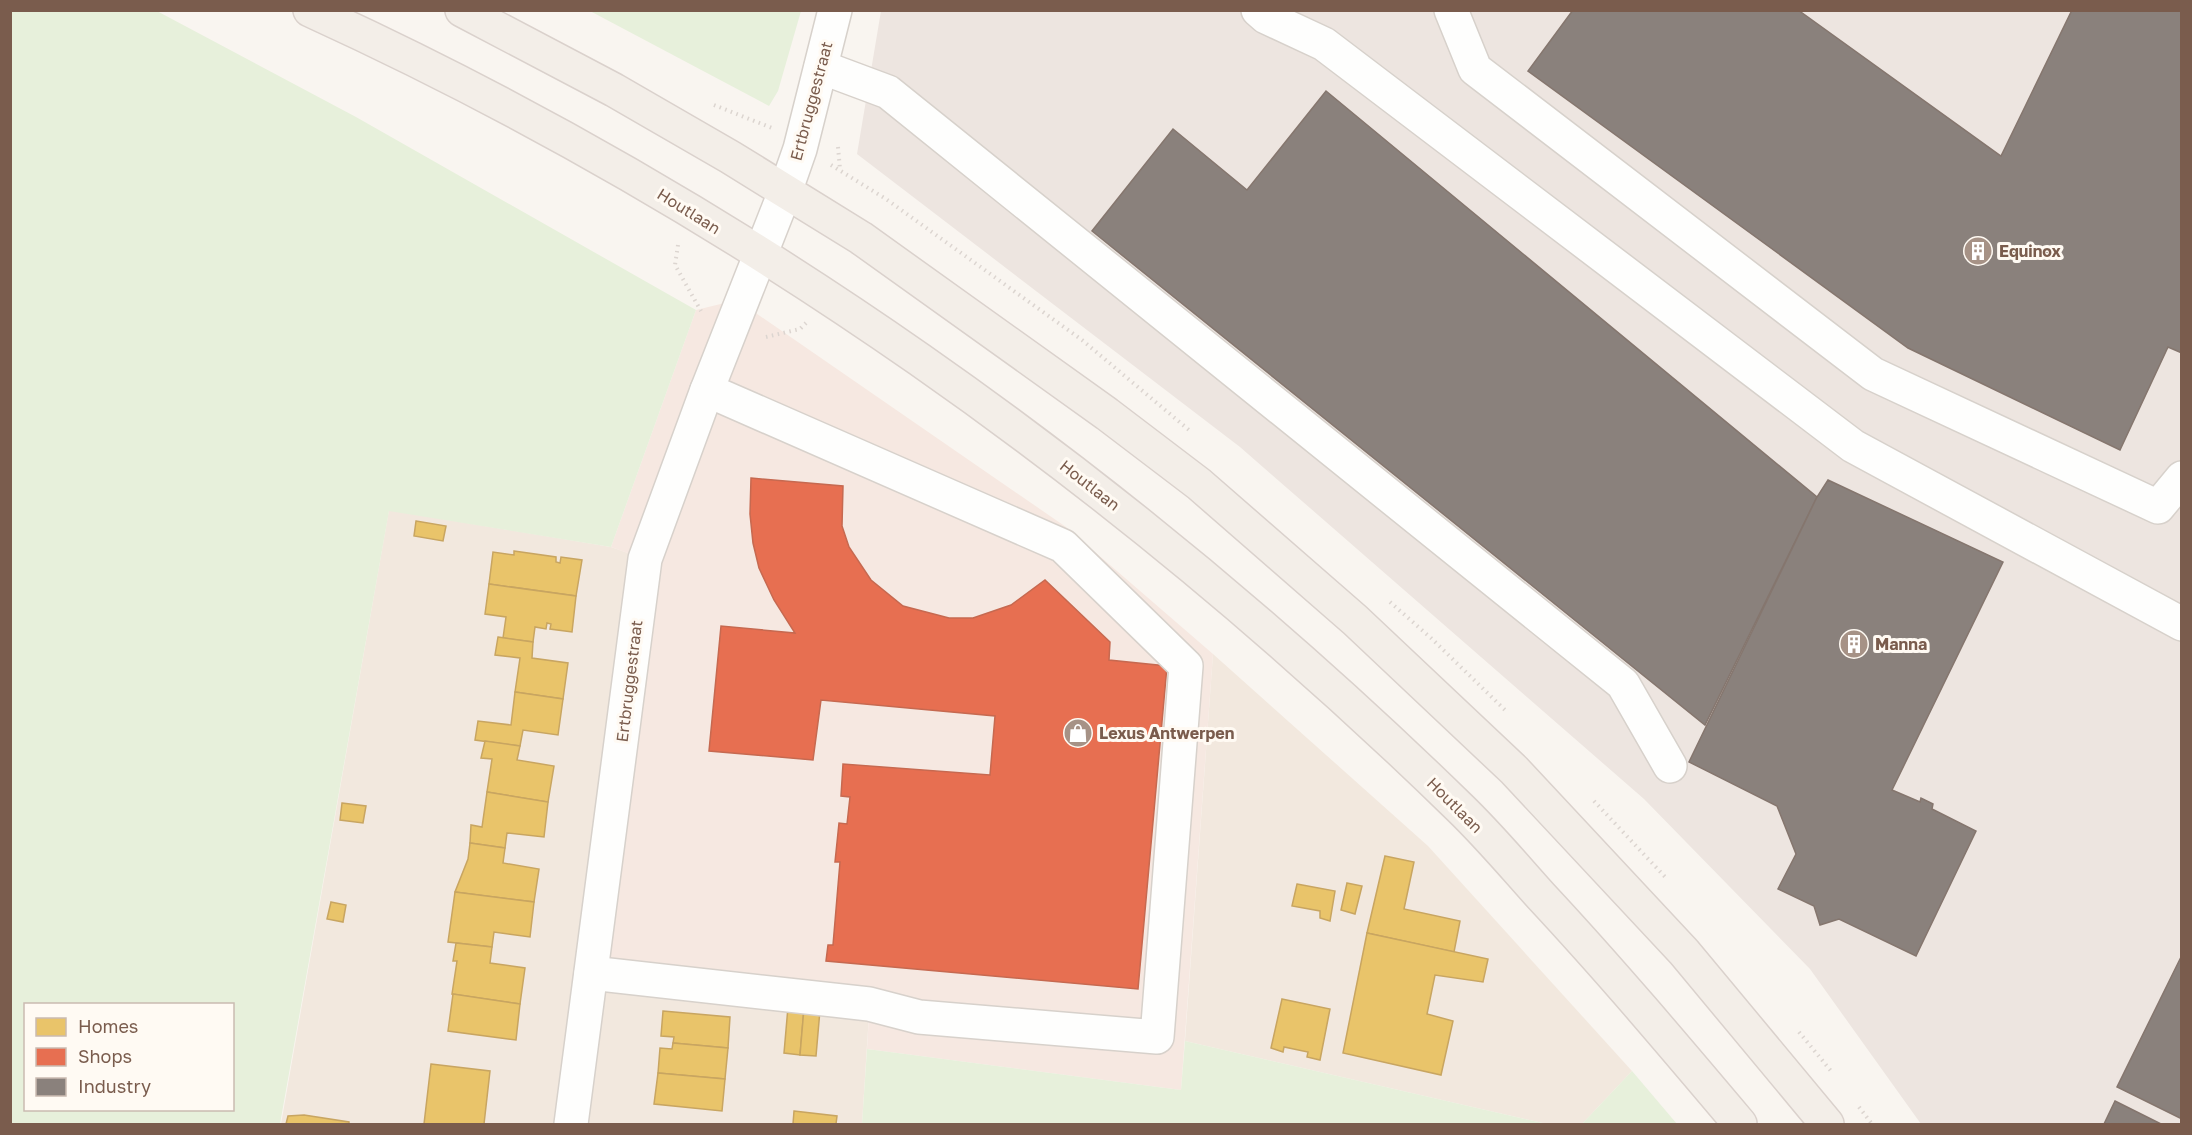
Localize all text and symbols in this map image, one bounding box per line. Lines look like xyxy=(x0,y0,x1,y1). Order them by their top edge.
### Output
street label: Ertbruggestraat xyxy=(785,39,837,163)
street label: Houtlaan xyxy=(654,184,724,238)
building icon: Equinox xyxy=(1962,235,1994,267)
place label: Equinox xyxy=(1999,241,2062,261)
street label: Houtlaan xyxy=(1056,455,1124,515)
street label: Ertbruggestraat xyxy=(612,619,646,743)
building icon: Manna xyxy=(1838,628,1870,660)
place label: Manna xyxy=(1875,634,1927,654)
shop icon: Lexus Antwerpen xyxy=(1062,717,1094,749)
place label: Lexus Antwerpen xyxy=(1099,723,1234,743)
street label: Houtlaan xyxy=(1423,773,1487,837)
legend xyxy=(24,1003,234,1111)
text: Homes xyxy=(78,1015,138,1037)
text: Shops xyxy=(78,1045,132,1067)
text: Industry xyxy=(78,1075,151,1097)

